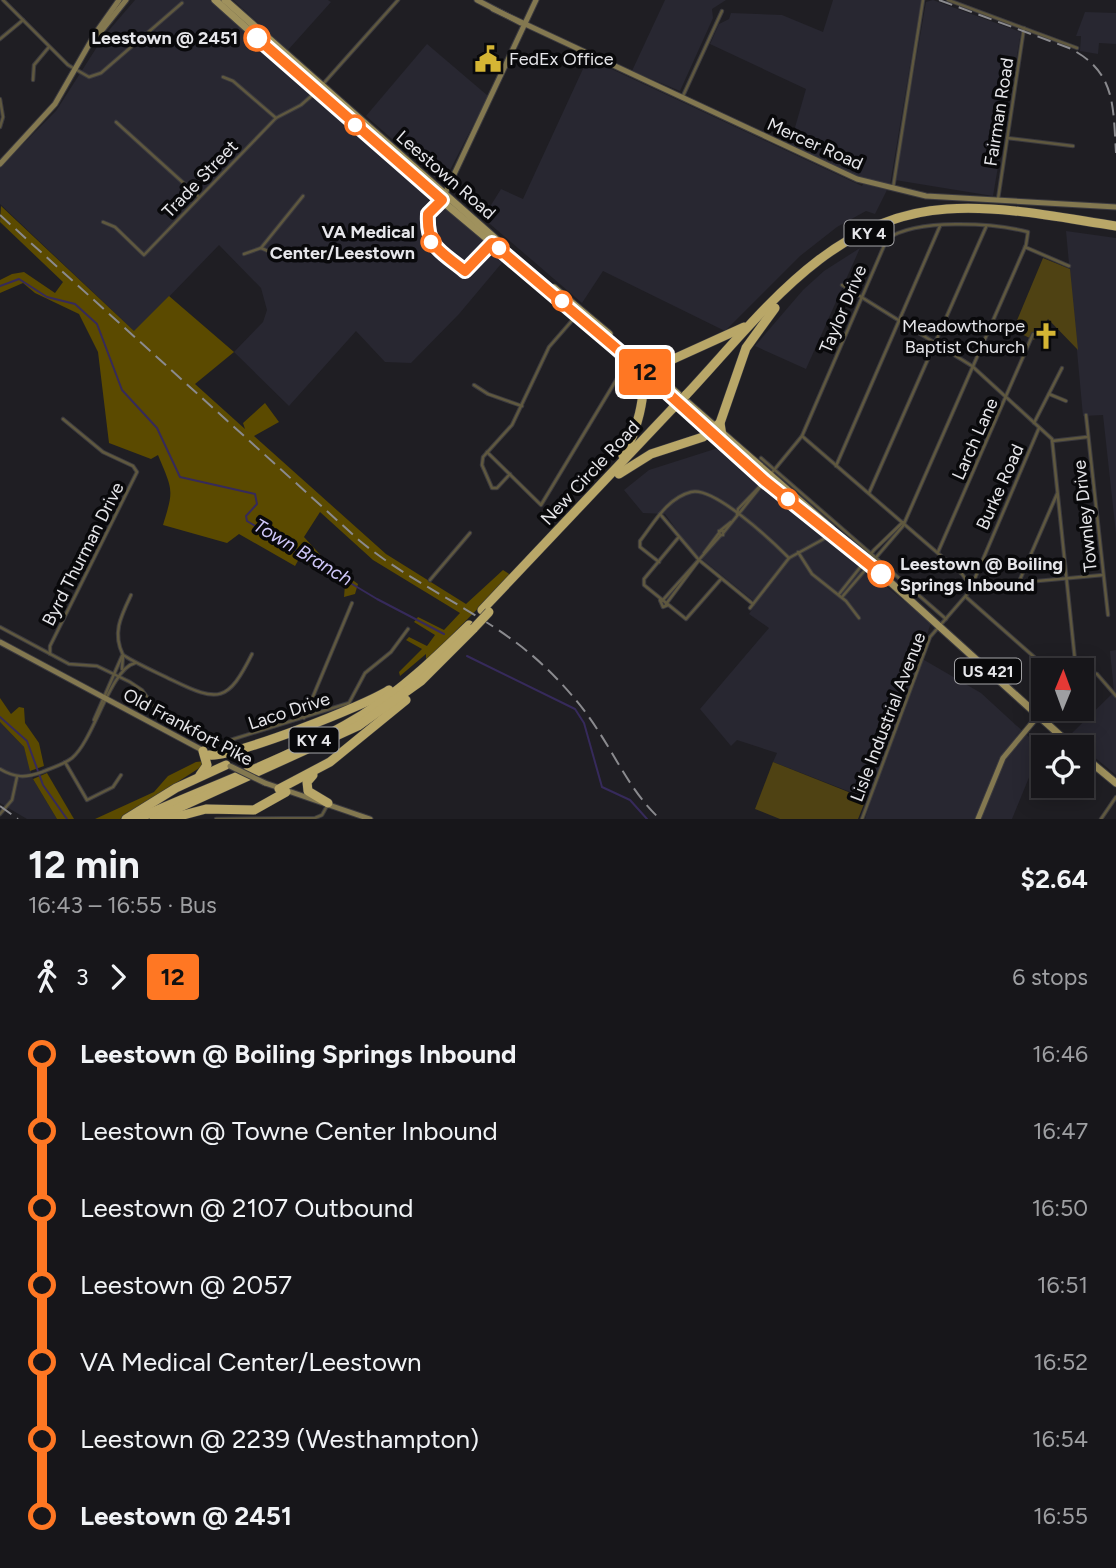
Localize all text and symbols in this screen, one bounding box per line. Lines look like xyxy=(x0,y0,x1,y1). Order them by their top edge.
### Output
marker: Leestown @ 2451 xyxy=(244,25,270,51)
place label: Leestown @ 2451 xyxy=(91,27,238,49)
public building icon: FedEx Office xyxy=(473,44,503,74)
place label: FedEx Office xyxy=(509,48,614,70)
street label: Fairman Road xyxy=(980,56,1018,168)
street label: Mercer Road xyxy=(764,113,866,175)
unlabelled marker xyxy=(345,115,365,135)
street label: Leestown Road xyxy=(392,126,500,224)
street label: Trade Street xyxy=(157,135,243,222)
road number: KY 4 xyxy=(844,220,894,246)
place label: VA Medical Center/Leestown xyxy=(270,221,415,264)
marker: VA Medical Center/Leestown xyxy=(421,232,441,252)
unlabelled marker xyxy=(489,238,509,258)
street label: Taylor Drive xyxy=(815,261,872,357)
unlabelled marker xyxy=(552,291,572,311)
place label: Meadowthorpe Baptist Church xyxy=(902,315,1025,358)
church icon: Meadowthorpe Baptist Church xyxy=(1031,321,1061,351)
line badge: 12 xyxy=(614,349,676,395)
text: 12 xyxy=(633,357,657,386)
street label: Larch Lane xyxy=(947,395,1003,483)
street label: New Circle Road xyxy=(536,416,644,530)
street label: Burke Road xyxy=(971,441,1029,533)
street label: Townley Drive xyxy=(1068,459,1102,573)
street label: Byrd Thurman Drive xyxy=(37,478,129,630)
unlabelled marker xyxy=(778,489,798,509)
water label: Town Branch xyxy=(249,514,357,591)
place label: Leestown @ Boiling Springs Inbound xyxy=(900,553,1063,596)
marker: Leestown @ Boiling Springs Inbound xyxy=(868,561,894,587)
street label: Lisle Industrial Avenue xyxy=(846,629,931,805)
road number: US 421 xyxy=(955,658,1021,684)
north arrow xyxy=(1031,658,1094,721)
map controls xyxy=(1031,658,1094,798)
street label: Old Frankfort Pike xyxy=(119,684,257,771)
street label: Laco Drive xyxy=(245,687,333,735)
road number: KY 4 xyxy=(290,727,338,752)
button: locate xyxy=(1031,735,1094,798)
text: 12 min xyxy=(28,842,140,888)
text: $2.64 xyxy=(1021,863,1088,895)
text: 16:43 – 16:55 · Bus xyxy=(28,891,217,919)
icon: walk xyxy=(28,958,66,996)
icon: forward xyxy=(99,958,137,996)
text: 12 xyxy=(161,962,185,991)
text: 3 xyxy=(76,963,89,991)
text: 6 stops xyxy=(1012,963,1088,991)
text: Leestown @ Boiling Springs Inbound xyxy=(80,1038,517,1070)
text: 16:46 xyxy=(1032,1040,1088,1068)
text: Leestown @ Towne Center Inbound xyxy=(80,1115,498,1147)
text: 16:47 xyxy=(1033,1117,1088,1145)
text: Leestown @ 2107 Outbound xyxy=(80,1192,413,1224)
text: 16:50 xyxy=(1032,1194,1088,1222)
text: Leestown @ 2057 xyxy=(80,1269,292,1301)
text: 16:51 xyxy=(1037,1271,1088,1299)
text: VA Medical Center/Leestown xyxy=(80,1346,422,1378)
text: 16:52 xyxy=(1034,1348,1088,1376)
text: Leestown @ 2239 (Westhampton) xyxy=(80,1423,479,1455)
text: 16:54 xyxy=(1032,1425,1088,1453)
text: Leestown @ 2451 xyxy=(80,1500,292,1532)
text: 16:55 xyxy=(1033,1502,1088,1530)

